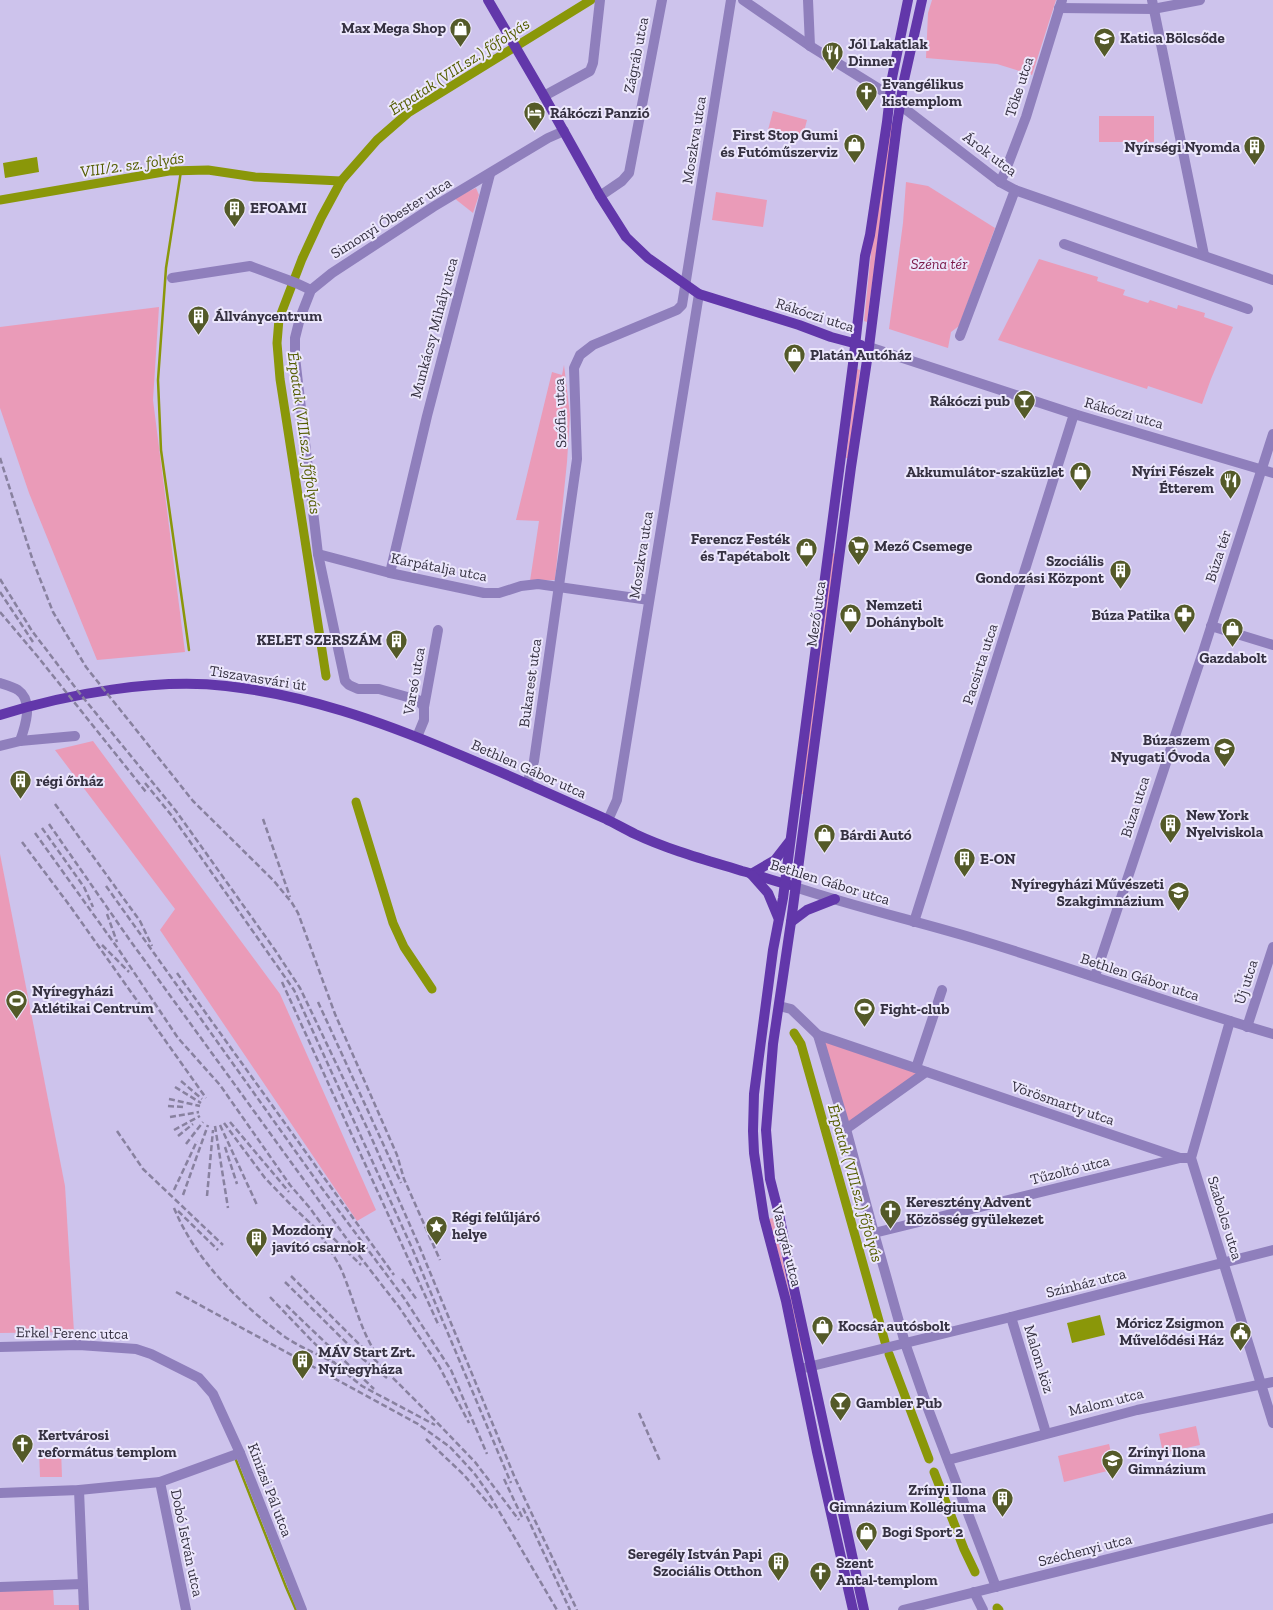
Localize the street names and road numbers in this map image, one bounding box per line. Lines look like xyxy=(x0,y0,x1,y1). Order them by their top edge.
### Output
street label: Zágráb utca xyxy=(620,15,652,95)
street label: Tőke utca xyxy=(1001,55,1037,119)
street label: Moszkva utca xyxy=(678,95,710,185)
street label: Árok utca xyxy=(959,128,1021,180)
street label: Simonyi Óbester utca xyxy=(327,174,455,262)
street label: Munkácsy Mihály utca xyxy=(407,256,461,400)
street label: Rákóczi utca xyxy=(774,294,856,336)
street label: Szófia utca xyxy=(550,378,570,448)
street label: Rákóczi utca xyxy=(1082,393,1166,433)
street label: Moszkva utca xyxy=(625,510,657,600)
street label: Búza tér xyxy=(1201,528,1235,584)
street label: Kárpátalja utca xyxy=(389,549,489,585)
street label: Mező utca xyxy=(802,580,830,648)
street label: Pacsirta utca xyxy=(958,621,1002,707)
street label: Bukarest utca xyxy=(515,637,545,729)
street label: Varsó utca xyxy=(399,646,429,717)
street label: Tiszavasvári út xyxy=(208,661,308,695)
street label: Bethlen Gábor utca xyxy=(469,736,589,802)
street label: Búza utca xyxy=(1117,774,1153,840)
street label: Bethlen Gábor utca xyxy=(768,855,892,909)
street label: Bethlen Gábor utca xyxy=(1078,949,1202,1005)
street label: Új utca xyxy=(1230,957,1262,1007)
street label: Vörösmarty utca xyxy=(1008,1077,1117,1129)
street label: Tűzoltó utca xyxy=(1028,1151,1112,1189)
street label: Szabolcs utca xyxy=(1204,1174,1246,1262)
street label: Vasgyár utca xyxy=(768,1202,806,1289)
street label: Színház utca xyxy=(1044,1264,1128,1302)
street label: Erkel Ferenc utca xyxy=(16,1323,128,1343)
street label: Malom köz xyxy=(1020,1323,1058,1395)
street label: Malom utca xyxy=(1067,1384,1145,1420)
street label: Kinizsi Pál utca xyxy=(244,1441,296,1539)
street label: Dobó István utca xyxy=(167,1488,207,1598)
street label: Széchenyi utca xyxy=(1036,1530,1134,1570)

